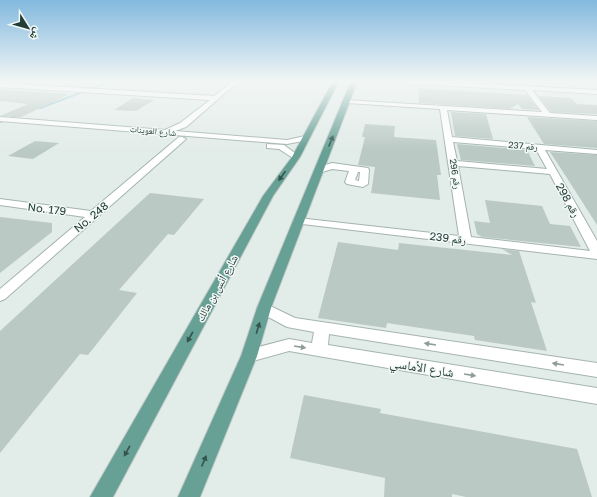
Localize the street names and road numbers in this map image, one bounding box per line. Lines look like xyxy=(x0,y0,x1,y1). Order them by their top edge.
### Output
street label: شارع العوينات xyxy=(129,123,177,139)
street label: رقم 237 xyxy=(508,139,539,153)
street label: رقم 296 xyxy=(447,158,463,190)
street label: رقم 298 xyxy=(552,180,583,220)
street label: No. 248 xyxy=(71,198,111,235)
street label: No. 179 xyxy=(27,200,67,217)
street label: رقم 239 xyxy=(429,229,467,248)
street label: شارع أنس بن مالك xyxy=(193,252,241,324)
street label: شارع الأماسي xyxy=(388,354,455,383)

